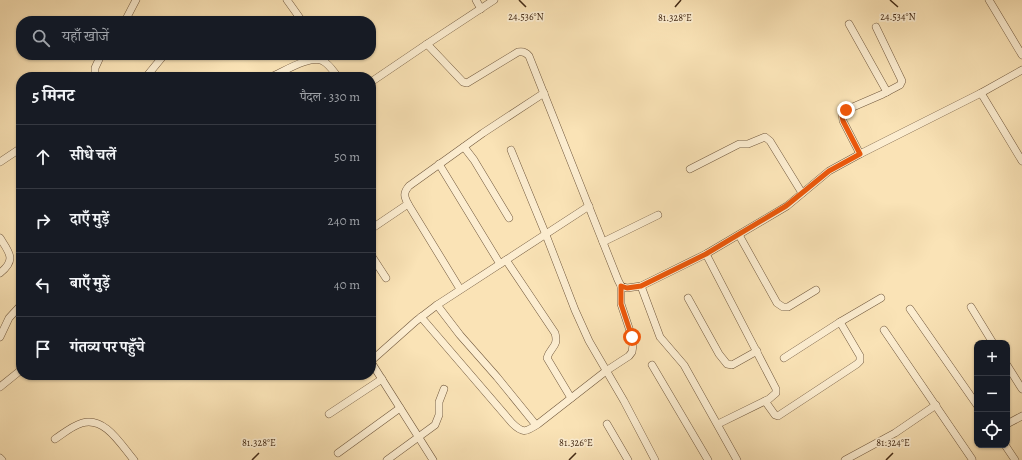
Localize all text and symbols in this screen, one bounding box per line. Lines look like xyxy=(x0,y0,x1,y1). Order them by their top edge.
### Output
text: 24.536°N xyxy=(508,10,544,23)
text: 24.534°N xyxy=(880,10,916,23)
text: 81.328°E xyxy=(658,11,692,24)
search box xyxy=(16,16,376,60)
text: यहाँ खोजें xyxy=(62,26,109,46)
icon: search xyxy=(30,27,52,49)
text: 5 मिनट xyxy=(32,84,74,107)
text: पैदल · 330 m xyxy=(300,88,360,105)
route end xyxy=(837,101,855,119)
text: सीधे चलें xyxy=(70,145,116,165)
icon: ahead xyxy=(32,146,54,168)
text: 50 m xyxy=(334,148,360,165)
text: दाएँ मुड़ें xyxy=(70,209,109,229)
icon: right xyxy=(32,210,54,232)
text: 240 m xyxy=(328,212,360,229)
text: बाएँ मुड़ें xyxy=(70,273,110,293)
icon: left xyxy=(32,274,54,296)
text: 40 m xyxy=(334,276,360,293)
route start xyxy=(623,328,641,346)
text: गंतव्य पर पहुँचे xyxy=(70,337,145,357)
icon: arrive xyxy=(32,338,54,360)
map controls xyxy=(974,340,1010,448)
button: + xyxy=(974,340,1010,376)
button: − xyxy=(974,376,1010,412)
button: locate xyxy=(974,412,1010,448)
text: 81.328°E xyxy=(242,436,276,449)
text: 81.326°E xyxy=(559,436,593,449)
text: 81.324°E xyxy=(876,436,910,449)

